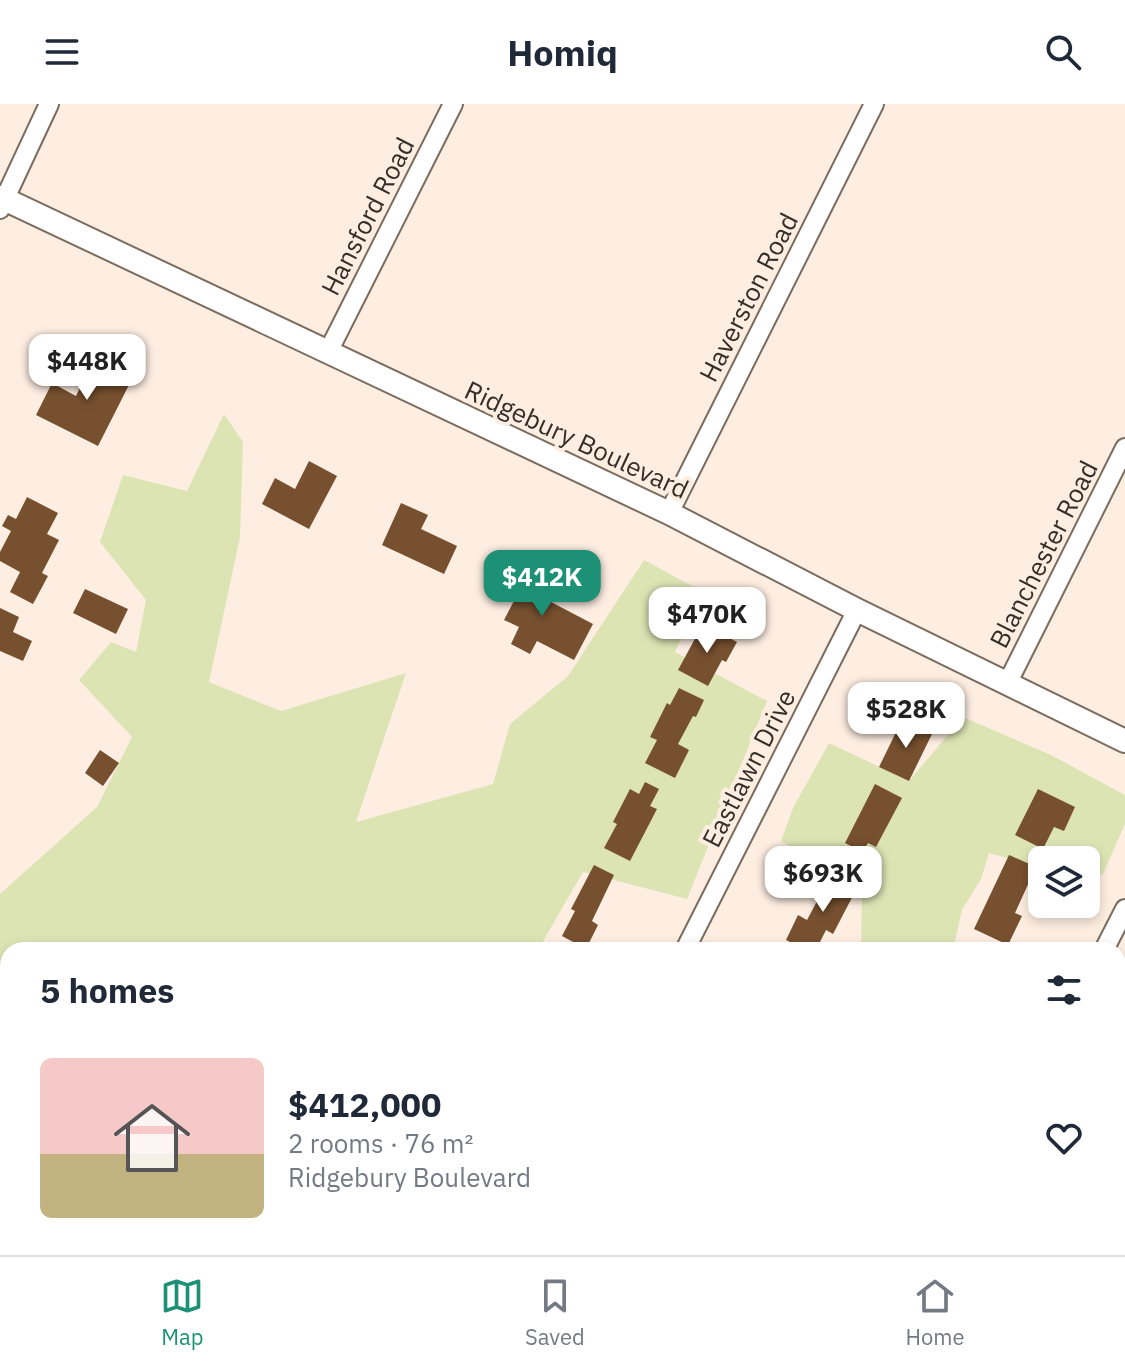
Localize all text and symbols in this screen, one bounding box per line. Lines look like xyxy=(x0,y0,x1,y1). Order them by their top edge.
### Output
text: Homiq xyxy=(507,29,618,76)
icon: menu xyxy=(40,30,84,74)
icon: search xyxy=(1041,30,1085,74)
street label: Hansford Road xyxy=(313,131,421,301)
street label: Haverston Road xyxy=(691,207,805,387)
pin: $448K xyxy=(31,334,143,402)
text: $448K xyxy=(47,343,127,377)
street label: Ridgebury Boulevard xyxy=(460,372,694,506)
street label: Blanchester Road xyxy=(981,454,1105,654)
pin: $412K xyxy=(486,550,598,618)
text: $412K xyxy=(502,559,582,593)
pin: $470K xyxy=(651,587,763,655)
text: $470K xyxy=(667,596,747,630)
pin: $528K xyxy=(850,682,962,750)
street label: Eastlawn Drive xyxy=(694,683,802,853)
text: $528K xyxy=(866,691,946,725)
pin: $693K xyxy=(767,846,879,914)
map controls xyxy=(1028,846,1100,918)
button: layers xyxy=(1028,846,1100,918)
text: $693K xyxy=(783,855,863,889)
text: 5 homes xyxy=(40,968,175,1012)
icon: filters xyxy=(1042,968,1086,1012)
text: $412,000 xyxy=(288,1082,441,1126)
icon: home xyxy=(104,1090,200,1186)
icon: heart xyxy=(1042,1116,1086,1160)
text: 2 rooms · 76 m² xyxy=(288,1126,473,1160)
text: Ridgebury Boulevard xyxy=(288,1160,531,1194)
tab: Map xyxy=(160,1274,204,1351)
tab: Saved xyxy=(525,1274,585,1351)
tab: Home xyxy=(905,1274,965,1351)

